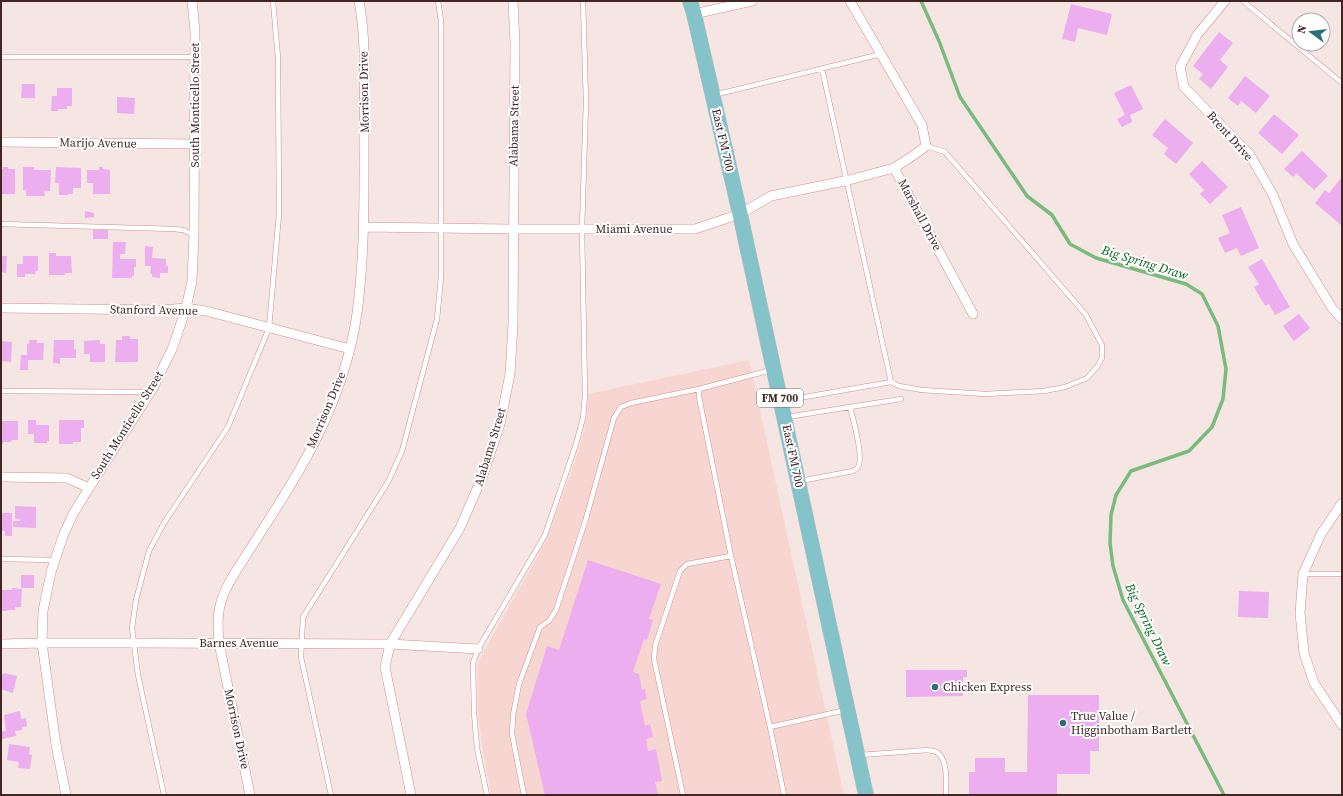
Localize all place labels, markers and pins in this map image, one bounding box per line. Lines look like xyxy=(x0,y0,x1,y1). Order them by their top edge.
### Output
place label: Chicken Express xyxy=(943,679,1031,695)
marker: Chicken Express xyxy=(930,682,940,692)
place label: True Value / Higginbotham Bartlett xyxy=(1071,708,1192,738)
marker: True Value / Higginbotham Bartlett xyxy=(1058,718,1068,728)

